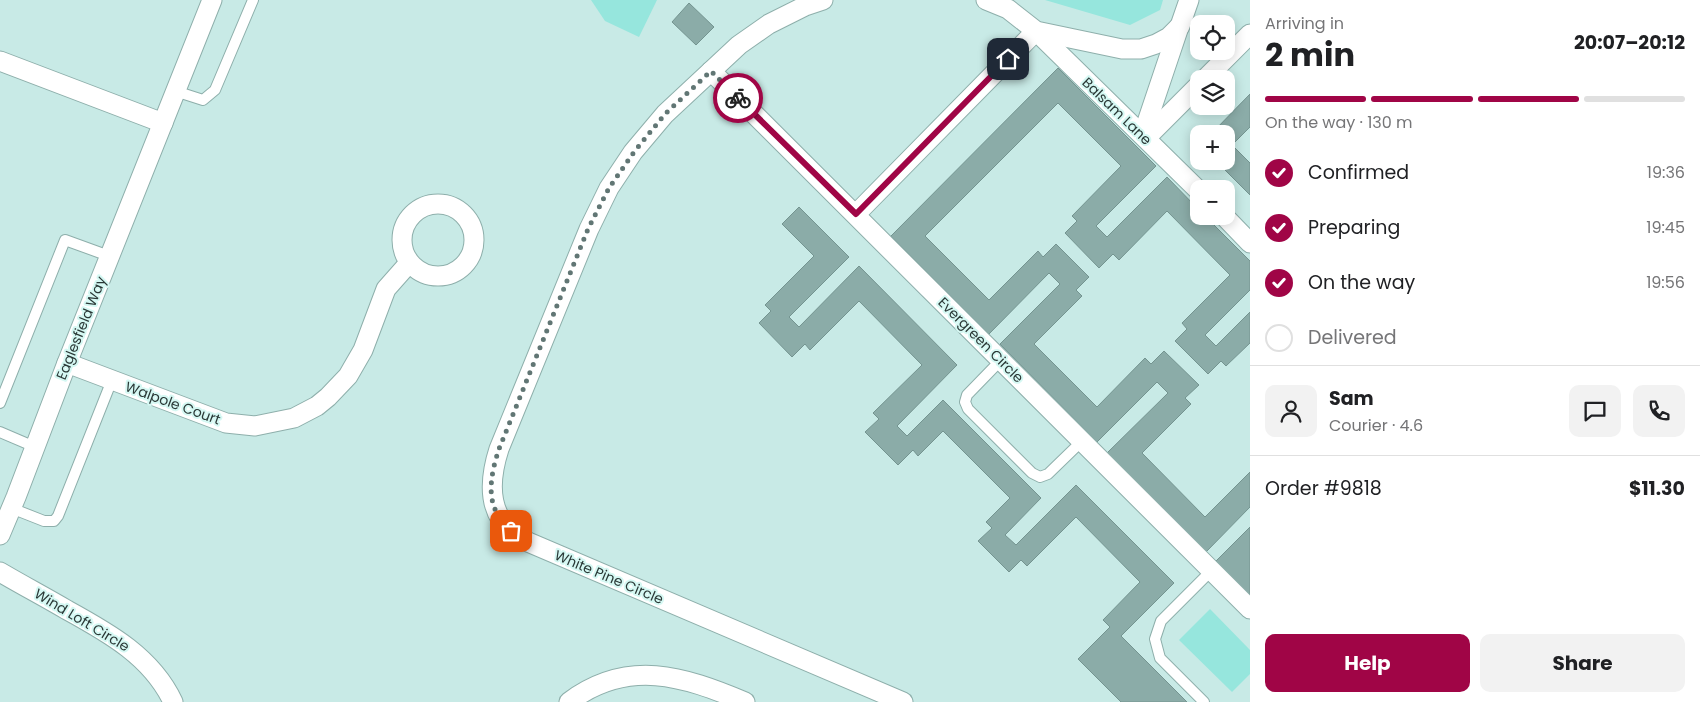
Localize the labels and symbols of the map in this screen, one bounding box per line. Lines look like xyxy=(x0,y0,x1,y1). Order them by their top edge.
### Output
pin xyxy=(987,38,1029,80)
courier xyxy=(713,73,763,123)
street label: Balsam Lane xyxy=(1078,73,1156,150)
street label: Eaglesfield Way xyxy=(51,273,111,383)
street label: Evergreen Circle xyxy=(934,293,1029,388)
street label: Walpole Court xyxy=(123,377,223,429)
pin xyxy=(490,510,532,552)
street label: White Pine Circle xyxy=(551,545,667,609)
street label: Wind Loft Circle xyxy=(31,584,134,656)

